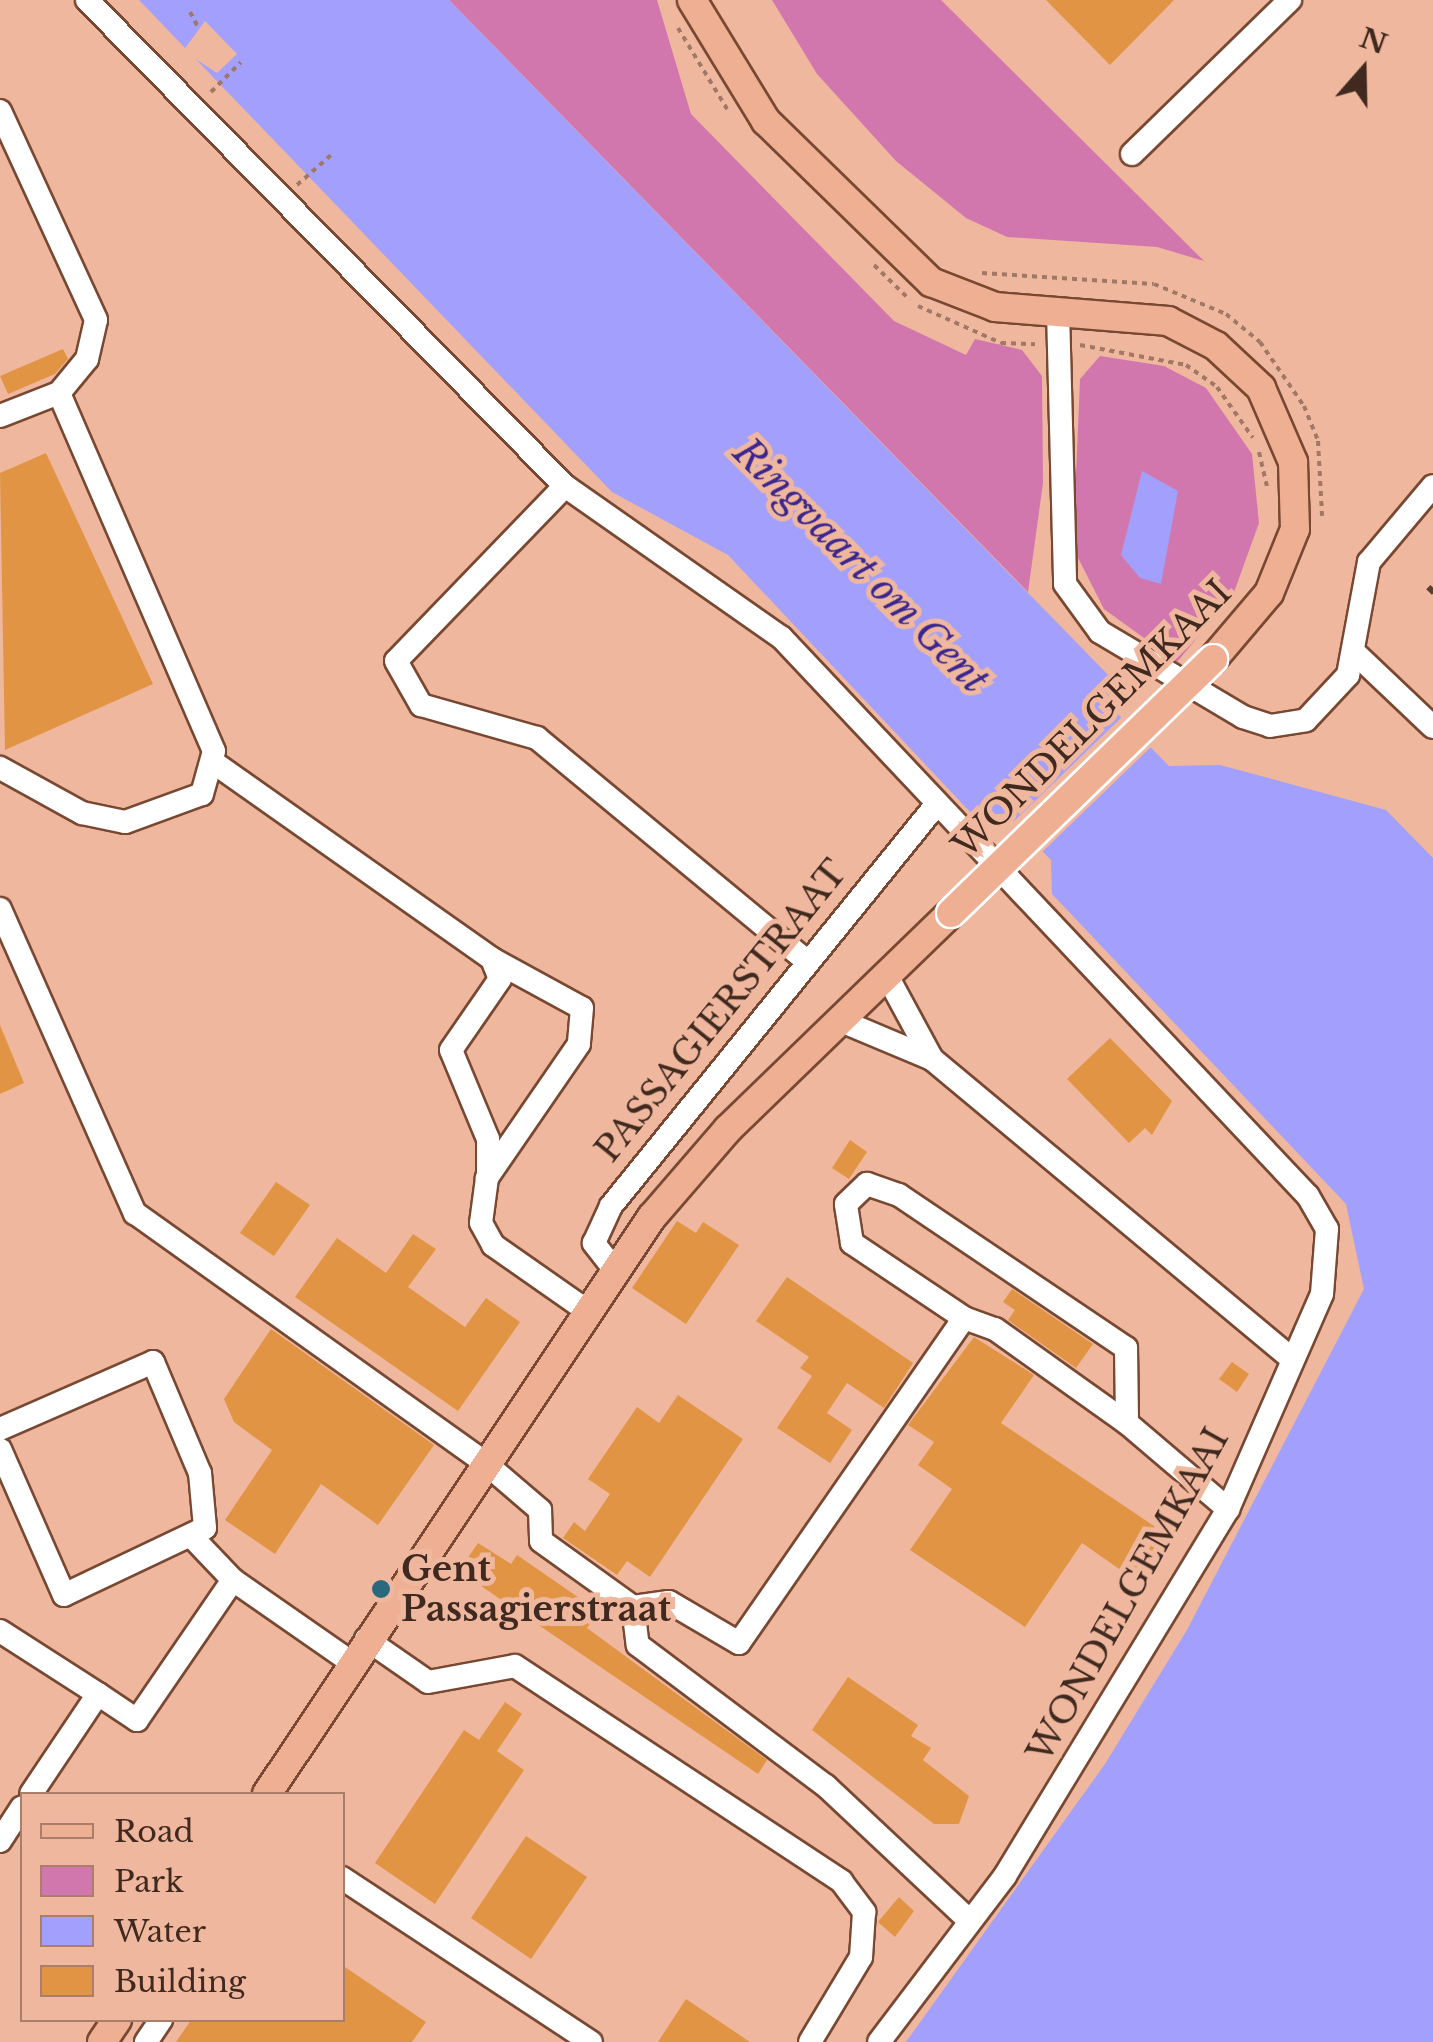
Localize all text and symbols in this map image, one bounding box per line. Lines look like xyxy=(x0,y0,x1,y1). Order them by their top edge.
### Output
north arrow xyxy=(1313,20,1413,120)
text: N xyxy=(1355,20,1392,62)
water label: Ringvaart om Gent xyxy=(724,429,998,703)
street label: WONDELGEMKAAI xyxy=(944,571,1240,867)
street label: PASSAGIERSTRAAT xyxy=(587,852,855,1170)
street label: WONDELGEMKAAI xyxy=(1019,1421,1237,1769)
place label: Gent Passagierstraat xyxy=(401,1548,671,1630)
marker: Gent Passagierstraat xyxy=(370,1578,392,1600)
legend xyxy=(20,1792,345,2022)
text: Road xyxy=(114,1813,194,1850)
text: Park xyxy=(114,1863,184,1900)
text: Water xyxy=(114,1913,206,1950)
text: Building xyxy=(114,1963,246,2000)

